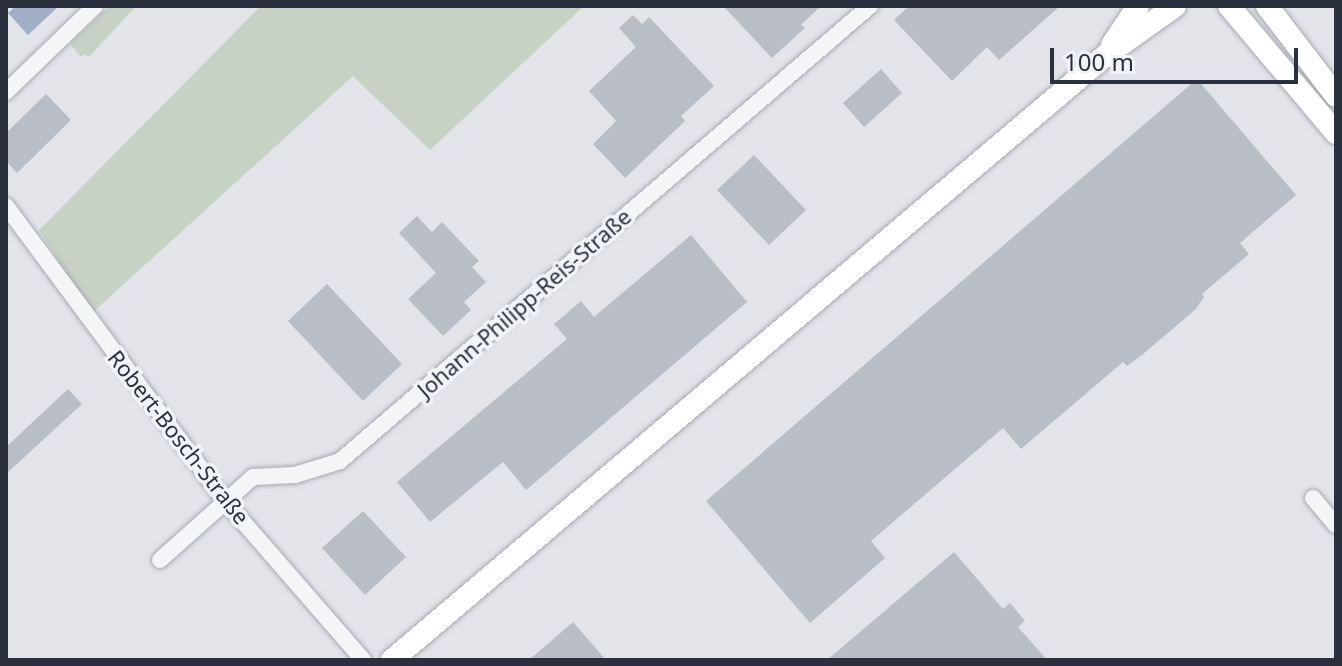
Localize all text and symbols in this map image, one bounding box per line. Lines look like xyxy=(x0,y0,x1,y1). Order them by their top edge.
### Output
scale bar xyxy=(1054,32,1302,82)
text: 100 m xyxy=(1064,45,1134,78)
street label: Johann-Philipp-Reis-Straße xyxy=(412,203,636,403)
street label: Robert-Bosch-Straße xyxy=(103,345,255,529)

